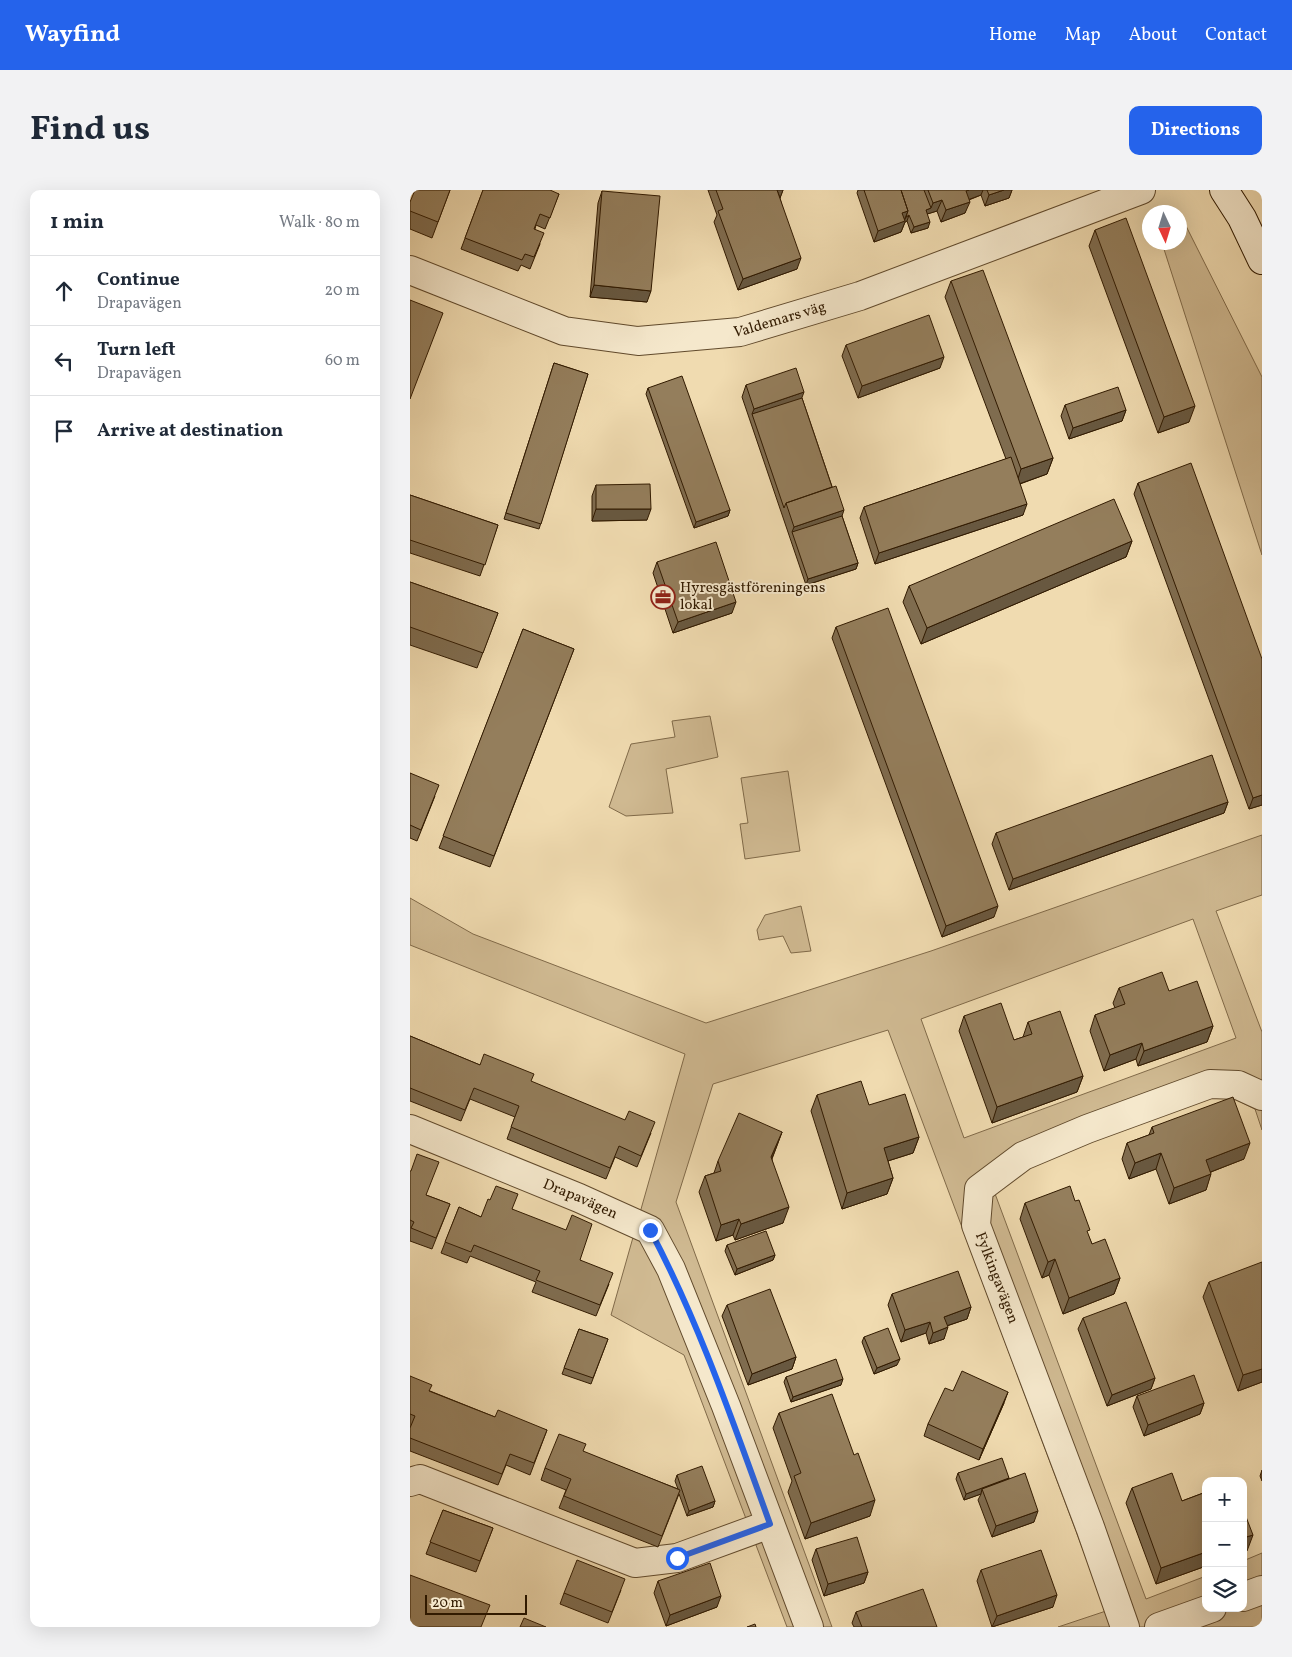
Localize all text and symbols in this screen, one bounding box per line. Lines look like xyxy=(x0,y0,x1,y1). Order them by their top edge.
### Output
text: Wayfind xyxy=(25,18,120,52)
text: Home xyxy=(989,23,1037,48)
text: Map xyxy=(1065,23,1101,48)
text: About xyxy=(1129,23,1177,48)
text: Contact xyxy=(1205,23,1267,48)
text: Find us xyxy=(30,106,150,154)
button: Directions xyxy=(1129,106,1262,155)
north arrow xyxy=(1142,205,1187,250)
text: 1 min xyxy=(50,208,104,237)
text: Walk · 80 m xyxy=(279,212,360,234)
text: Continue xyxy=(97,267,180,293)
icon: ahead xyxy=(50,277,78,305)
text: 20 m xyxy=(325,280,360,302)
text: Drapavägen xyxy=(97,293,182,315)
street label: Valdemars väg xyxy=(733,296,829,343)
text: Turn left xyxy=(97,337,176,363)
icon: left xyxy=(50,347,78,375)
text: 60 m xyxy=(325,350,360,372)
text: Drapavägen xyxy=(97,363,182,385)
icon: arrive xyxy=(50,417,78,445)
text: Arrive at destination xyxy=(97,418,283,444)
place label: Hyresgästföreningens lokal xyxy=(680,578,825,616)
office icon: Hyresgästföreningens lokal xyxy=(650,584,676,610)
street label: Drapavägen xyxy=(540,1174,621,1225)
route end xyxy=(639,1219,662,1242)
street label: Fylkingavägen xyxy=(969,1229,1023,1327)
map controls xyxy=(1202,1477,1247,1612)
button: + xyxy=(1202,1477,1247,1522)
button: − xyxy=(1202,1522,1247,1567)
route start xyxy=(666,1547,689,1570)
button: layers xyxy=(1202,1567,1247,1612)
scale bar xyxy=(425,1592,528,1615)
text: 20 m xyxy=(432,1594,463,1613)

